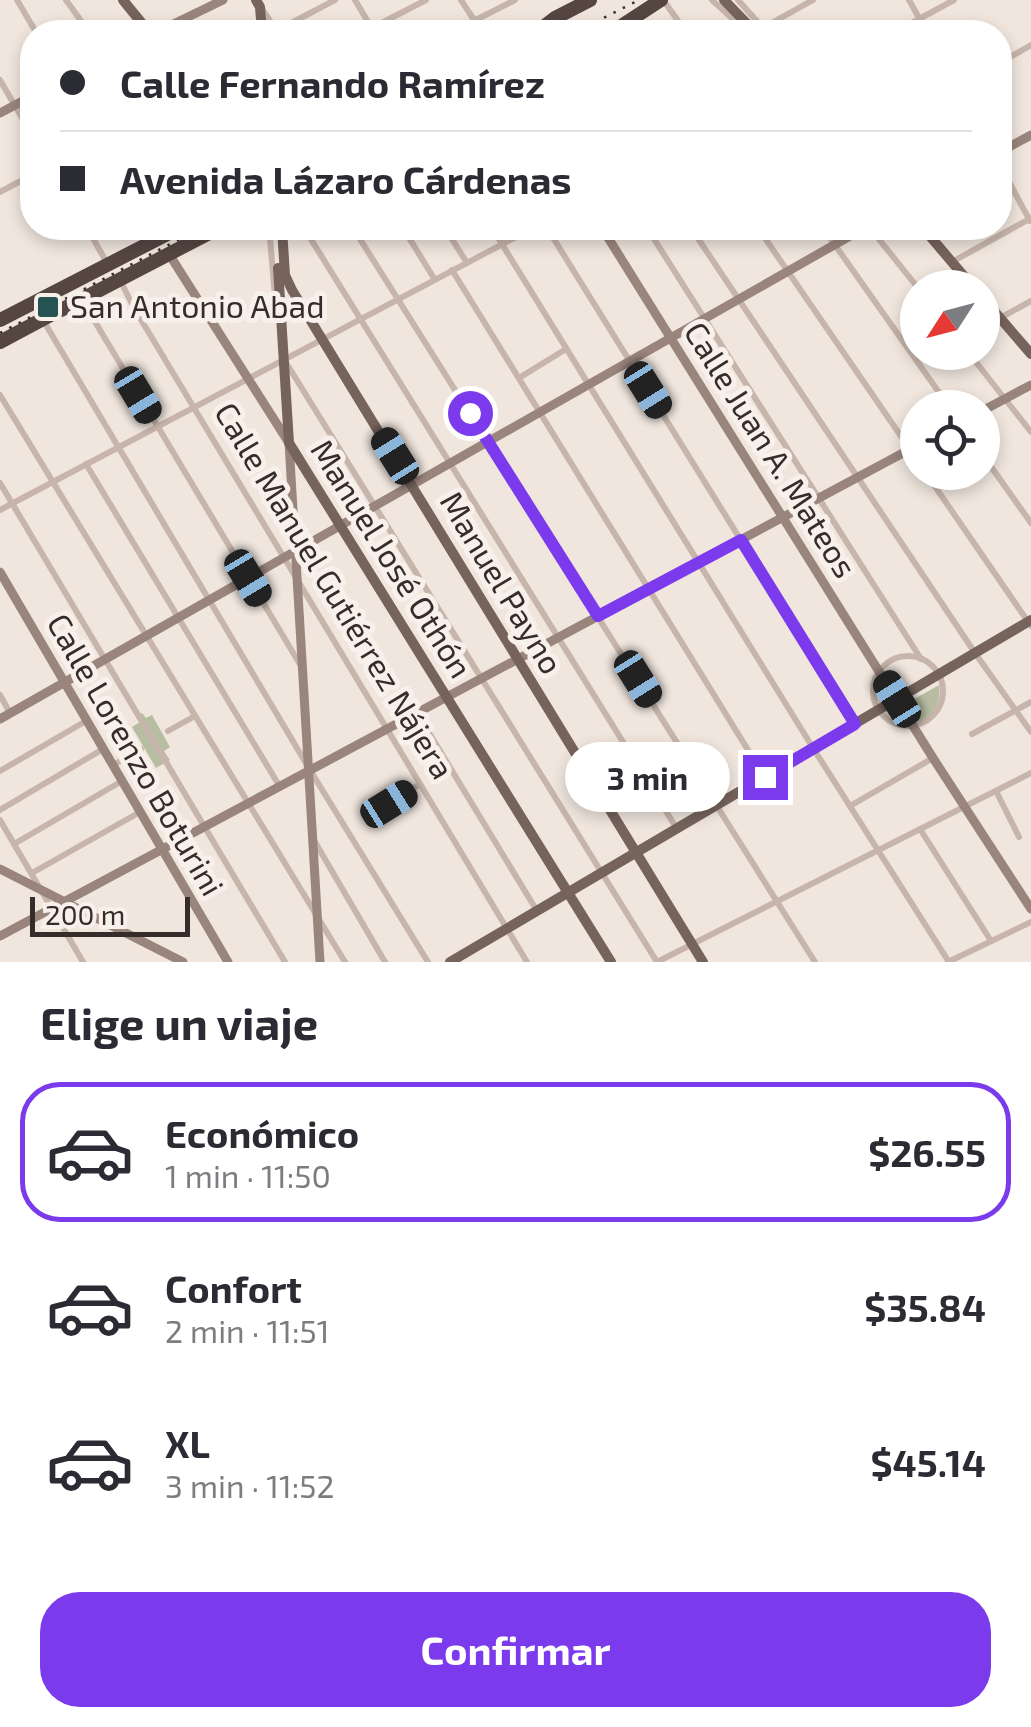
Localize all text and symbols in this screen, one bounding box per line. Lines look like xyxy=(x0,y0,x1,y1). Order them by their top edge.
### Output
text: Calle Fernando Ramírez xyxy=(120,60,545,106)
text: Avenida Lázaro Cárdenas xyxy=(120,156,572,202)
north arrow xyxy=(900,270,1000,370)
map controls xyxy=(900,270,1000,490)
place label: San Antonio Abad xyxy=(70,286,324,324)
marker: San Antonio Abad xyxy=(35,294,61,320)
street label: Calle Juan A. Mateos xyxy=(678,314,866,584)
car xyxy=(619,357,677,423)
car xyxy=(110,362,166,428)
button: locate xyxy=(900,390,1000,490)
route start xyxy=(448,391,493,436)
street label: Calle Manuel Gutiérrez Nájera xyxy=(207,395,463,785)
car xyxy=(366,423,424,489)
street label: Manuel José Othón xyxy=(304,432,481,684)
street label: Manuel Payno xyxy=(434,484,572,680)
car xyxy=(220,545,276,611)
street label: Calle Lorenzo Boturini xyxy=(40,606,233,902)
car xyxy=(609,646,667,712)
car xyxy=(868,666,926,732)
callout: 3 min xyxy=(565,742,730,812)
route end xyxy=(743,755,788,800)
text: 3 min xyxy=(607,758,688,796)
car xyxy=(356,775,422,833)
scale bar xyxy=(30,892,190,936)
text: 200 m xyxy=(45,897,125,931)
text: Elige un viaje xyxy=(40,995,318,1049)
icon: car xyxy=(45,1107,135,1197)
text: Económico xyxy=(165,1110,359,1156)
text: $26.55 xyxy=(868,1129,986,1175)
text: 1 min · 11:50 xyxy=(165,1156,331,1194)
icon: car xyxy=(45,1262,135,1352)
text: Confort xyxy=(165,1265,302,1311)
text: $35.84 xyxy=(864,1284,986,1330)
text: 2 min · 11:51 xyxy=(165,1311,329,1349)
icon: car xyxy=(45,1417,135,1507)
text: XL xyxy=(165,1420,210,1466)
text: $45.14 xyxy=(871,1439,986,1485)
text: 3 min · 11:52 xyxy=(165,1466,334,1504)
button: Confirmar xyxy=(40,1592,991,1707)

